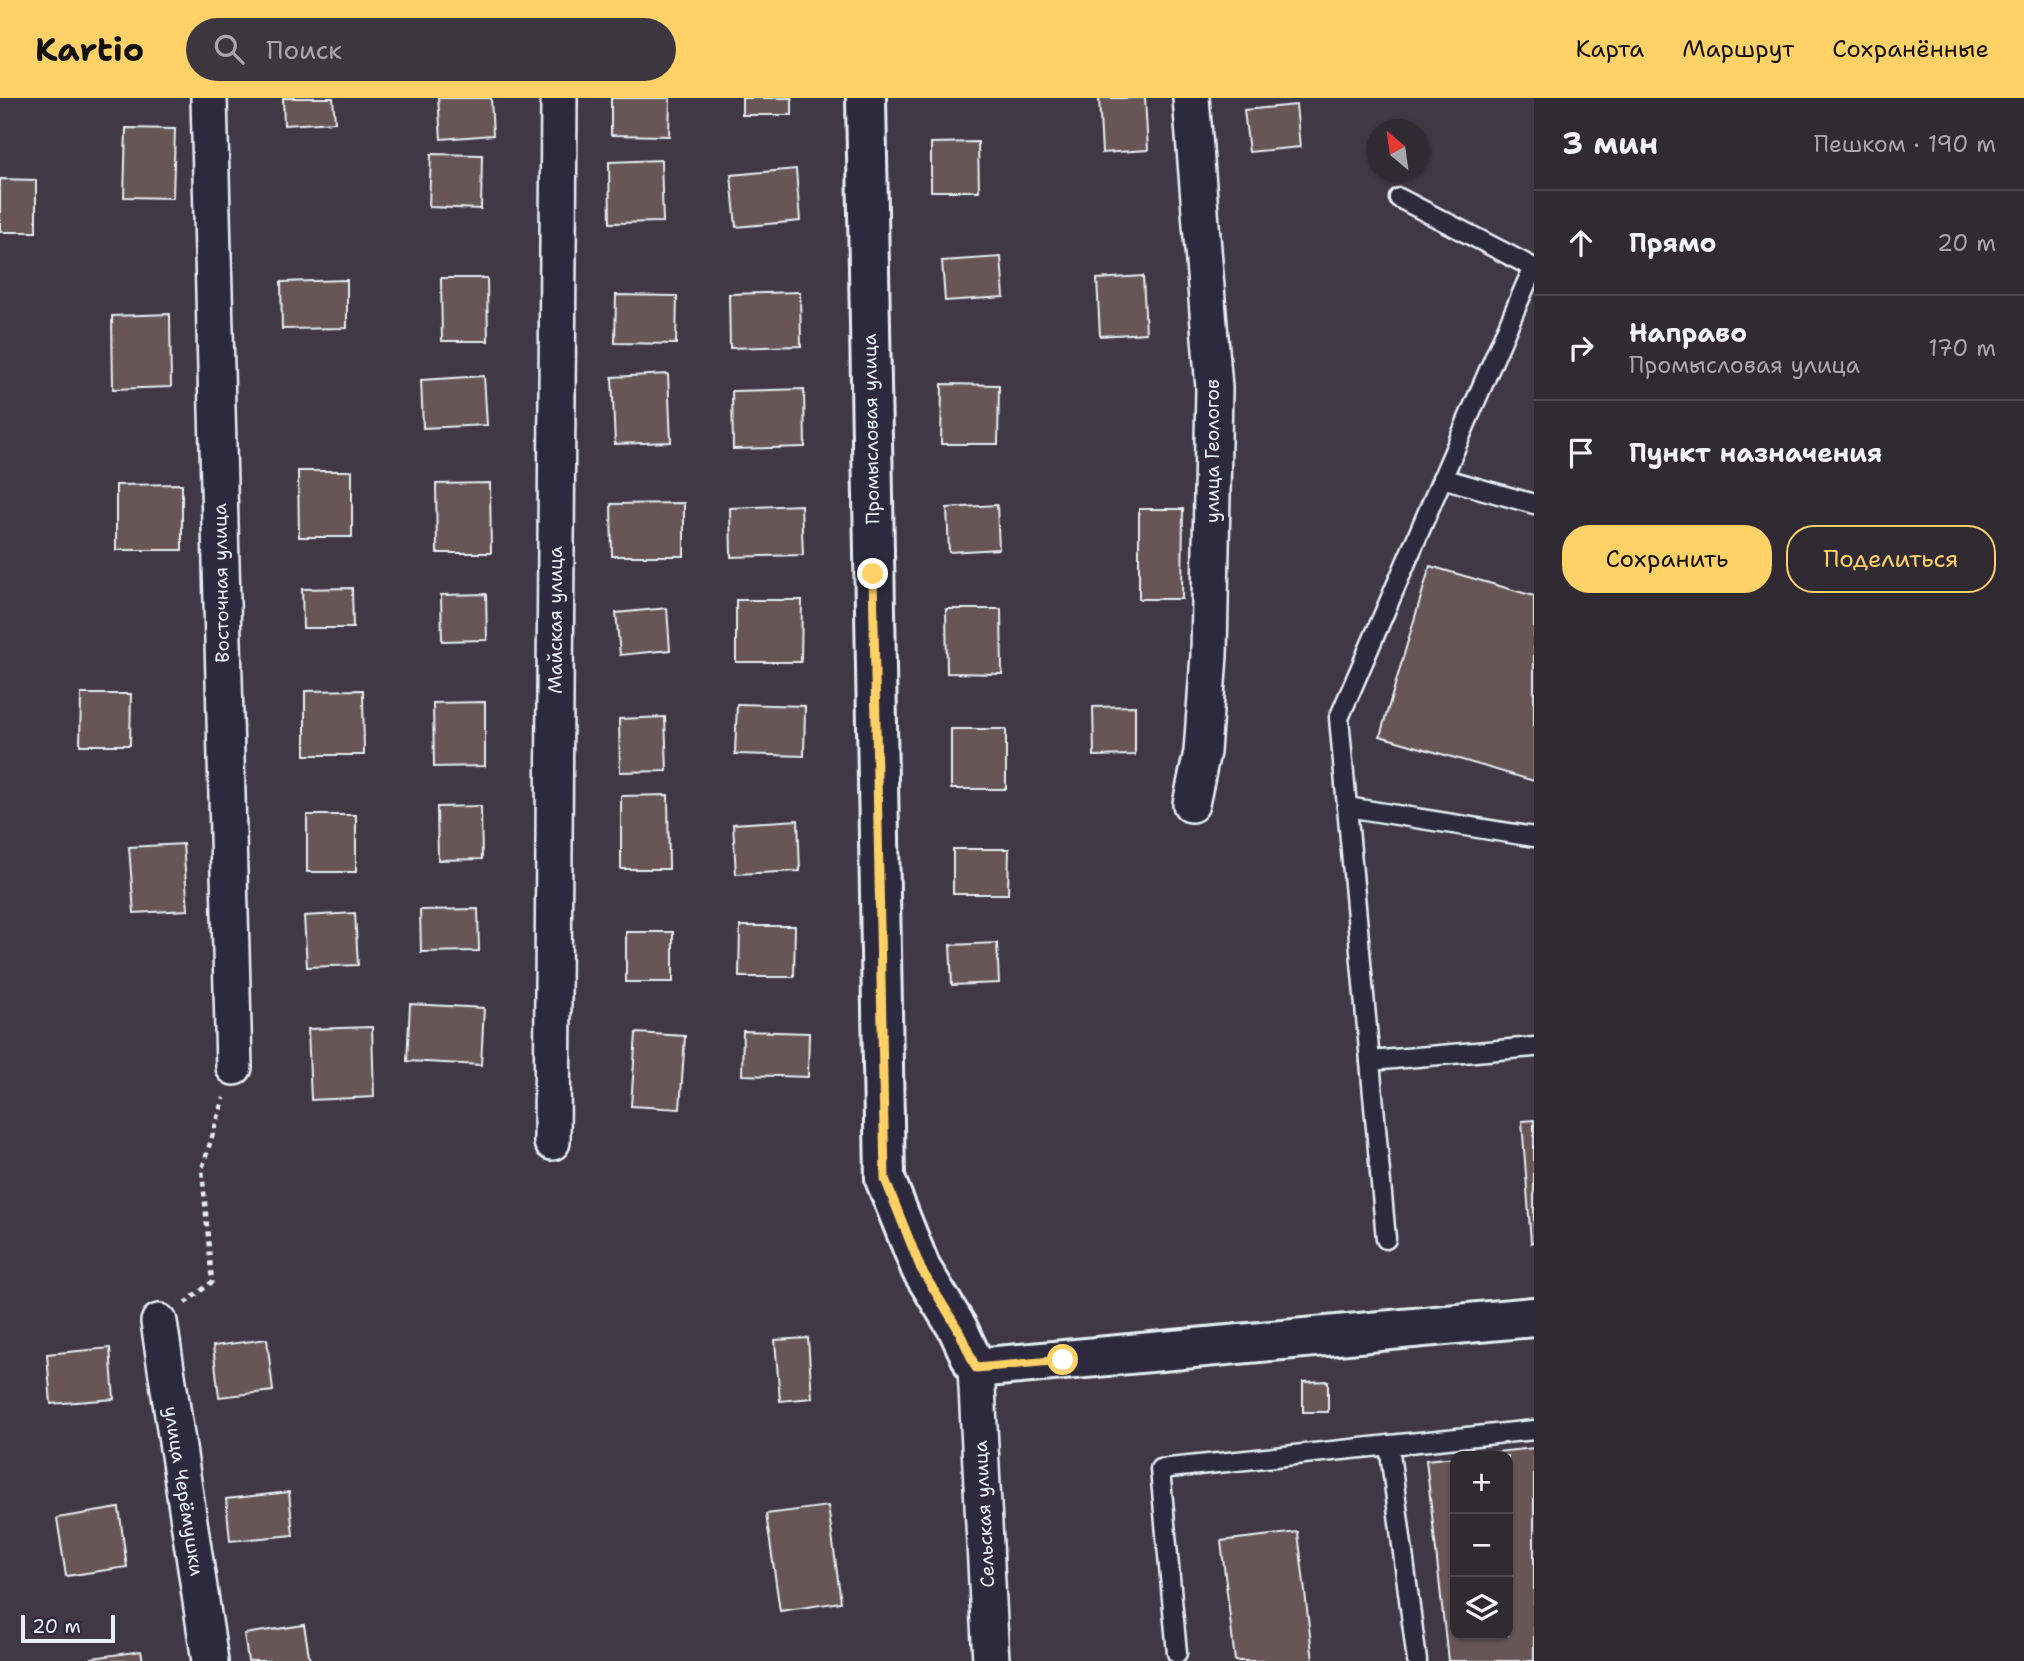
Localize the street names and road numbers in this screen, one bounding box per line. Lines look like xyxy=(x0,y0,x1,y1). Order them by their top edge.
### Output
street label: Промысловая улица xyxy=(857,333,885,525)
street label: улица Геологов xyxy=(1200,379,1225,523)
street label: Восточная улица xyxy=(207,503,235,663)
street label: Майская улица xyxy=(543,546,568,694)
street label: улица Черёмушки xyxy=(158,1404,210,1578)
street label: Сельская улица xyxy=(968,1440,1000,1588)

